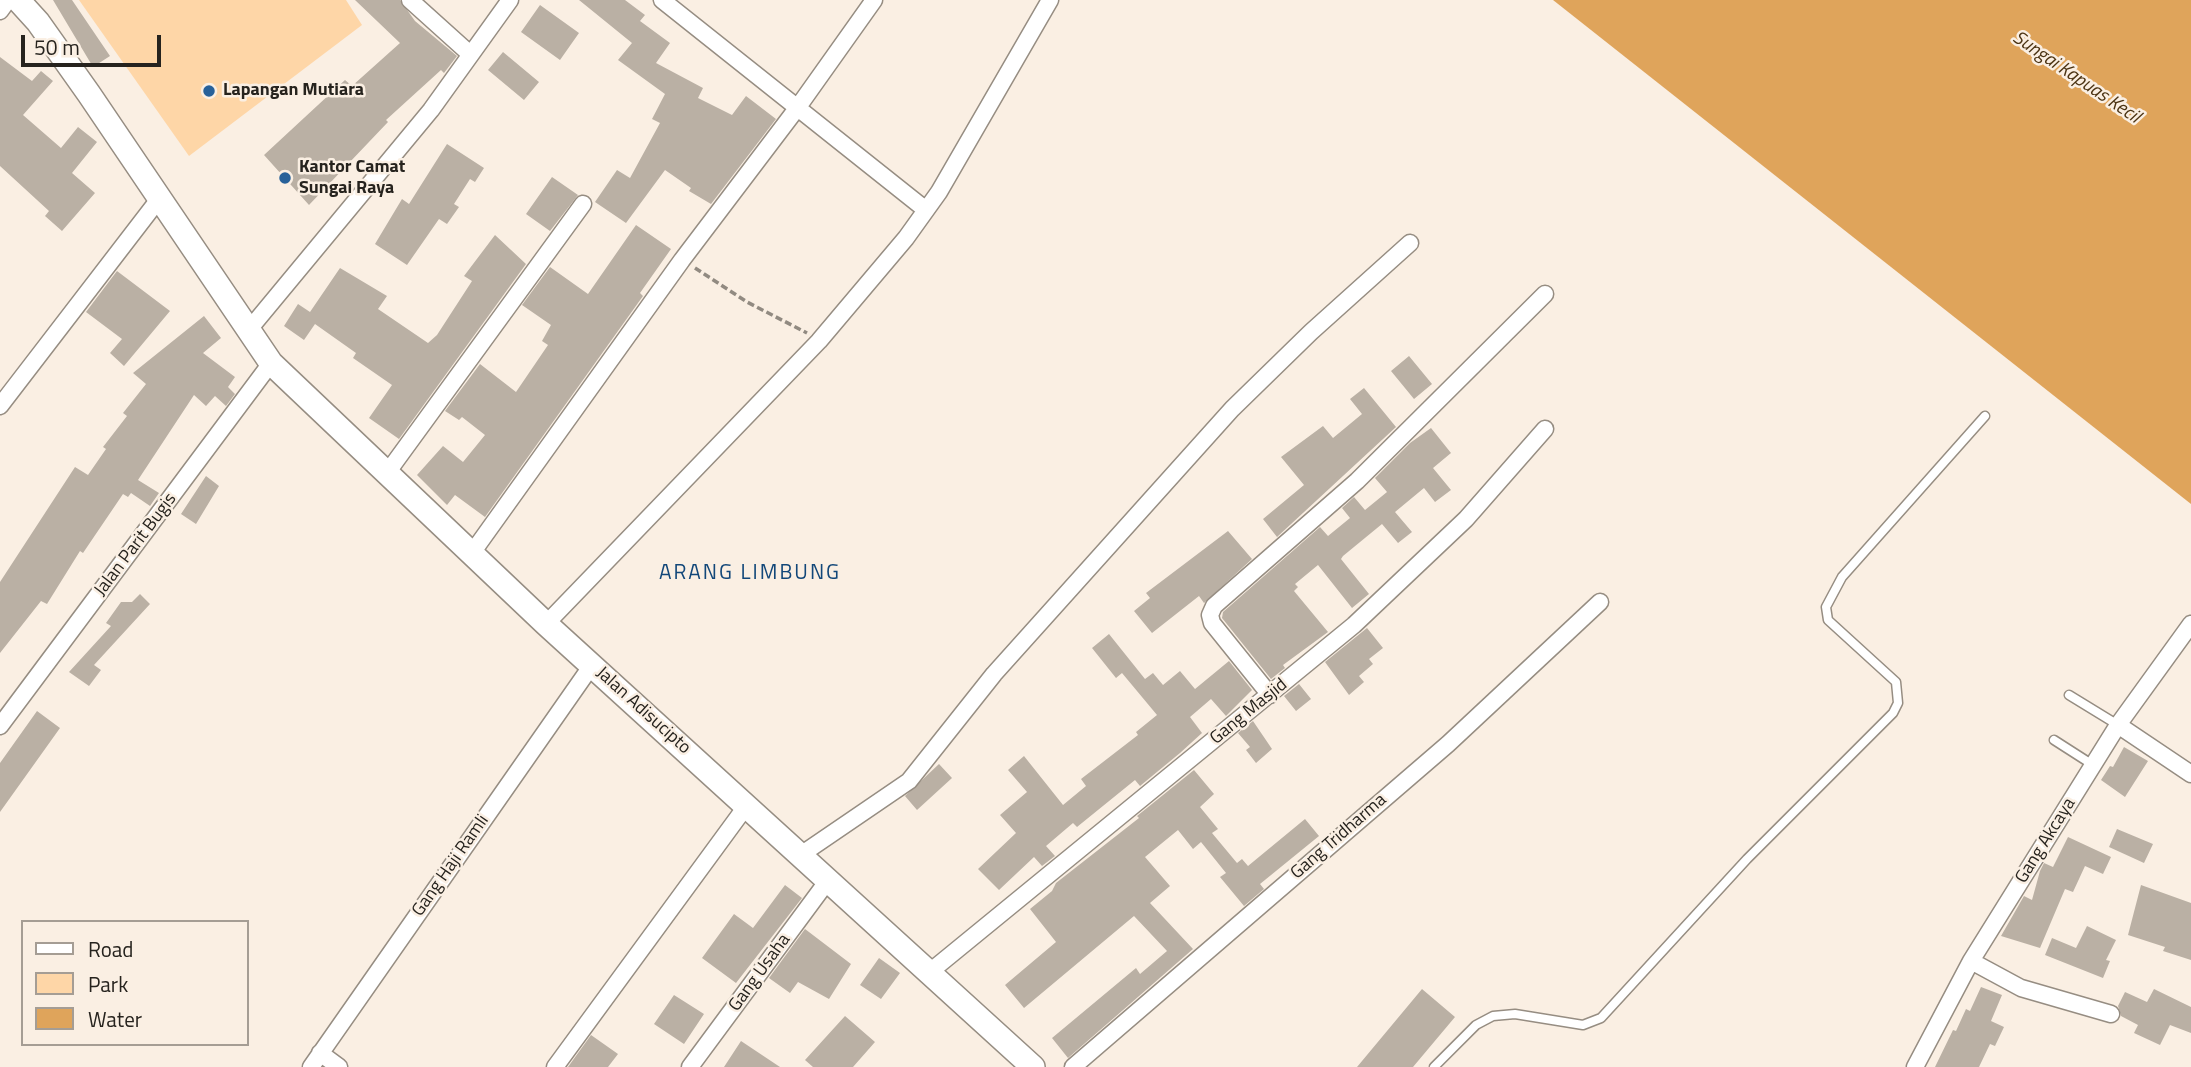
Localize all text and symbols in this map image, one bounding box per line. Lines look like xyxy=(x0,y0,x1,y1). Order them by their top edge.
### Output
scale bar xyxy=(24,21,164,65)
water label: Sungai Kapuas Kecil xyxy=(2008,27,2144,129)
text: 50 m xyxy=(34,31,80,63)
place label: Lapangan Mutiara xyxy=(223,80,364,102)
marker: Lapangan Mutiara xyxy=(201,83,217,99)
place label: Kantor Camat Sungai Raya xyxy=(299,157,405,200)
marker: Kantor Camat Sungai Raya xyxy=(277,170,293,186)
street label: Jalan Parit Bugis xyxy=(90,489,182,601)
district label: ARANG LIMBUNG xyxy=(661,561,839,587)
street label: Jalan Adisucipto xyxy=(591,663,695,759)
street label: Gang Masjid xyxy=(1206,674,1292,750)
street label: Gang Tridharma xyxy=(1287,790,1391,884)
street label: Gang Akcaya xyxy=(2011,794,2081,888)
street label: Gang Haji Ramli xyxy=(408,811,494,921)
legend xyxy=(21,920,248,1046)
street label: Gang Usaha xyxy=(725,930,795,1016)
text: Road xyxy=(88,933,133,965)
text: Park xyxy=(88,968,128,1000)
text: Water xyxy=(88,1003,142,1035)

